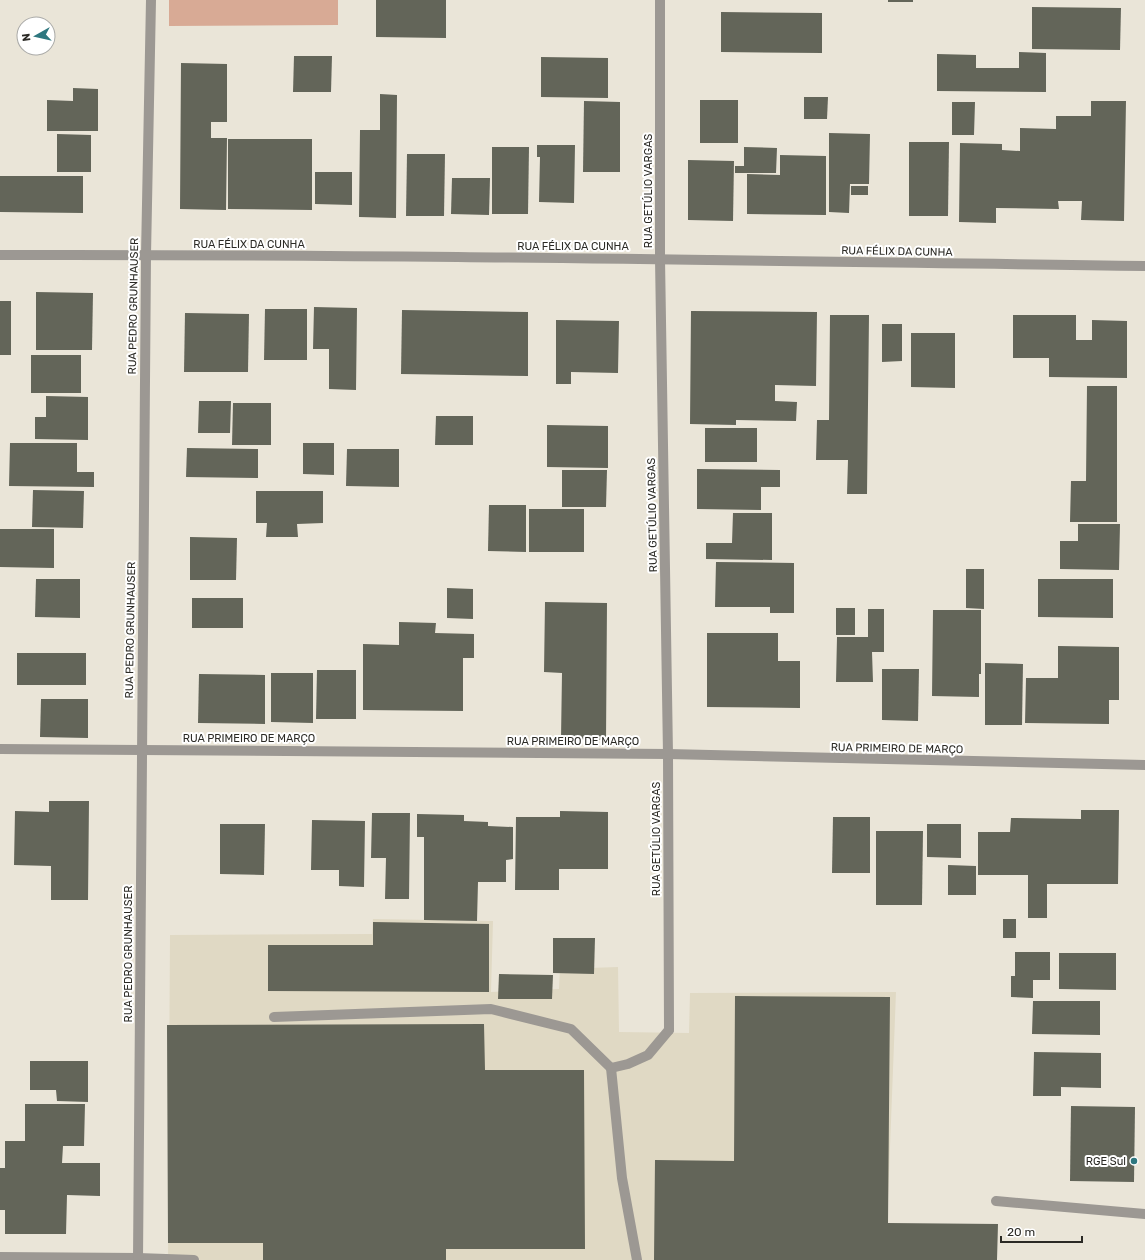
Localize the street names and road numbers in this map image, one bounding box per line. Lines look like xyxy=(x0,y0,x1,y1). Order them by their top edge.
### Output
street label: RUA GETÚLIO VARGAS xyxy=(642,134,655,248)
street label: RUA PEDRO GRUNHAUSER xyxy=(126,238,141,374)
street label: RUA FÉLIX DA CUNHA xyxy=(193,238,305,251)
street label: RUA FÉLIX DA CUNHA xyxy=(517,240,629,253)
street label: RUA FÉLIX DA CUNHA xyxy=(841,244,954,259)
street label: RUA GETÚLIO VARGAS xyxy=(645,457,660,572)
street label: RUA PEDRO GRUNHAUSER xyxy=(123,562,138,698)
street label: RUA PRIMEIRO DE MARÇO xyxy=(183,732,315,745)
street label: RUA PRIMEIRO DE MARÇO xyxy=(507,735,639,748)
street label: RUA PRIMEIRO DE MARÇO xyxy=(831,741,963,756)
street label: RUA GETÚLIO VARGAS xyxy=(650,782,663,896)
street label: RUA PEDRO GRUNHAUSER xyxy=(122,886,135,1022)

